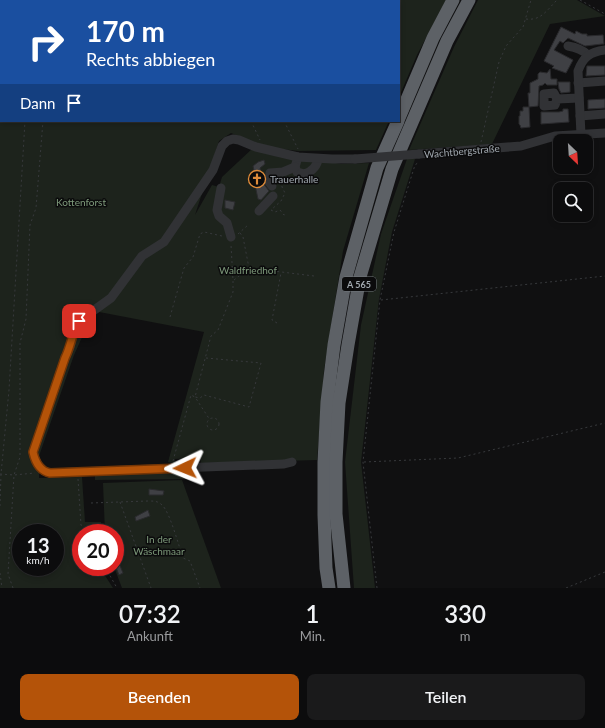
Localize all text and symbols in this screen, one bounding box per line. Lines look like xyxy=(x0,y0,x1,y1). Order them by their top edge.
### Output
text: 170 m xyxy=(86,14,165,48)
icon: right xyxy=(20,16,72,68)
text: Rechts abbiegen xyxy=(86,48,215,70)
icon: arrive xyxy=(63,92,85,114)
text: Dann xyxy=(20,94,55,112)
north arrow xyxy=(553,134,593,174)
map controls xyxy=(553,134,593,222)
street label: Wachtbergstraße xyxy=(424,142,500,160)
church icon: Trauerhalle xyxy=(247,169,267,189)
place label: Trauerhalle xyxy=(270,173,318,185)
button: search xyxy=(553,182,593,222)
park label: Kottenforst xyxy=(56,196,106,208)
park label: Waldfriedhof xyxy=(219,264,277,276)
road number: A 565 xyxy=(342,277,376,291)
pin xyxy=(62,304,96,338)
icon: arrive xyxy=(68,310,90,332)
position arrow xyxy=(164,447,206,489)
speed limit sign: 20 xyxy=(72,524,124,576)
text: 13 xyxy=(26,533,50,557)
park label: In der Wäschmaar xyxy=(133,533,185,557)
text: km/h xyxy=(26,554,50,566)
text: 07:32 xyxy=(119,599,181,628)
text: 1 xyxy=(306,599,319,628)
text: 330 xyxy=(444,599,486,628)
text: Ankunft xyxy=(127,628,173,644)
text: Min. xyxy=(300,628,325,644)
text: m xyxy=(460,628,470,644)
button: Beenden xyxy=(20,674,299,720)
button: Teilen xyxy=(307,674,585,720)

